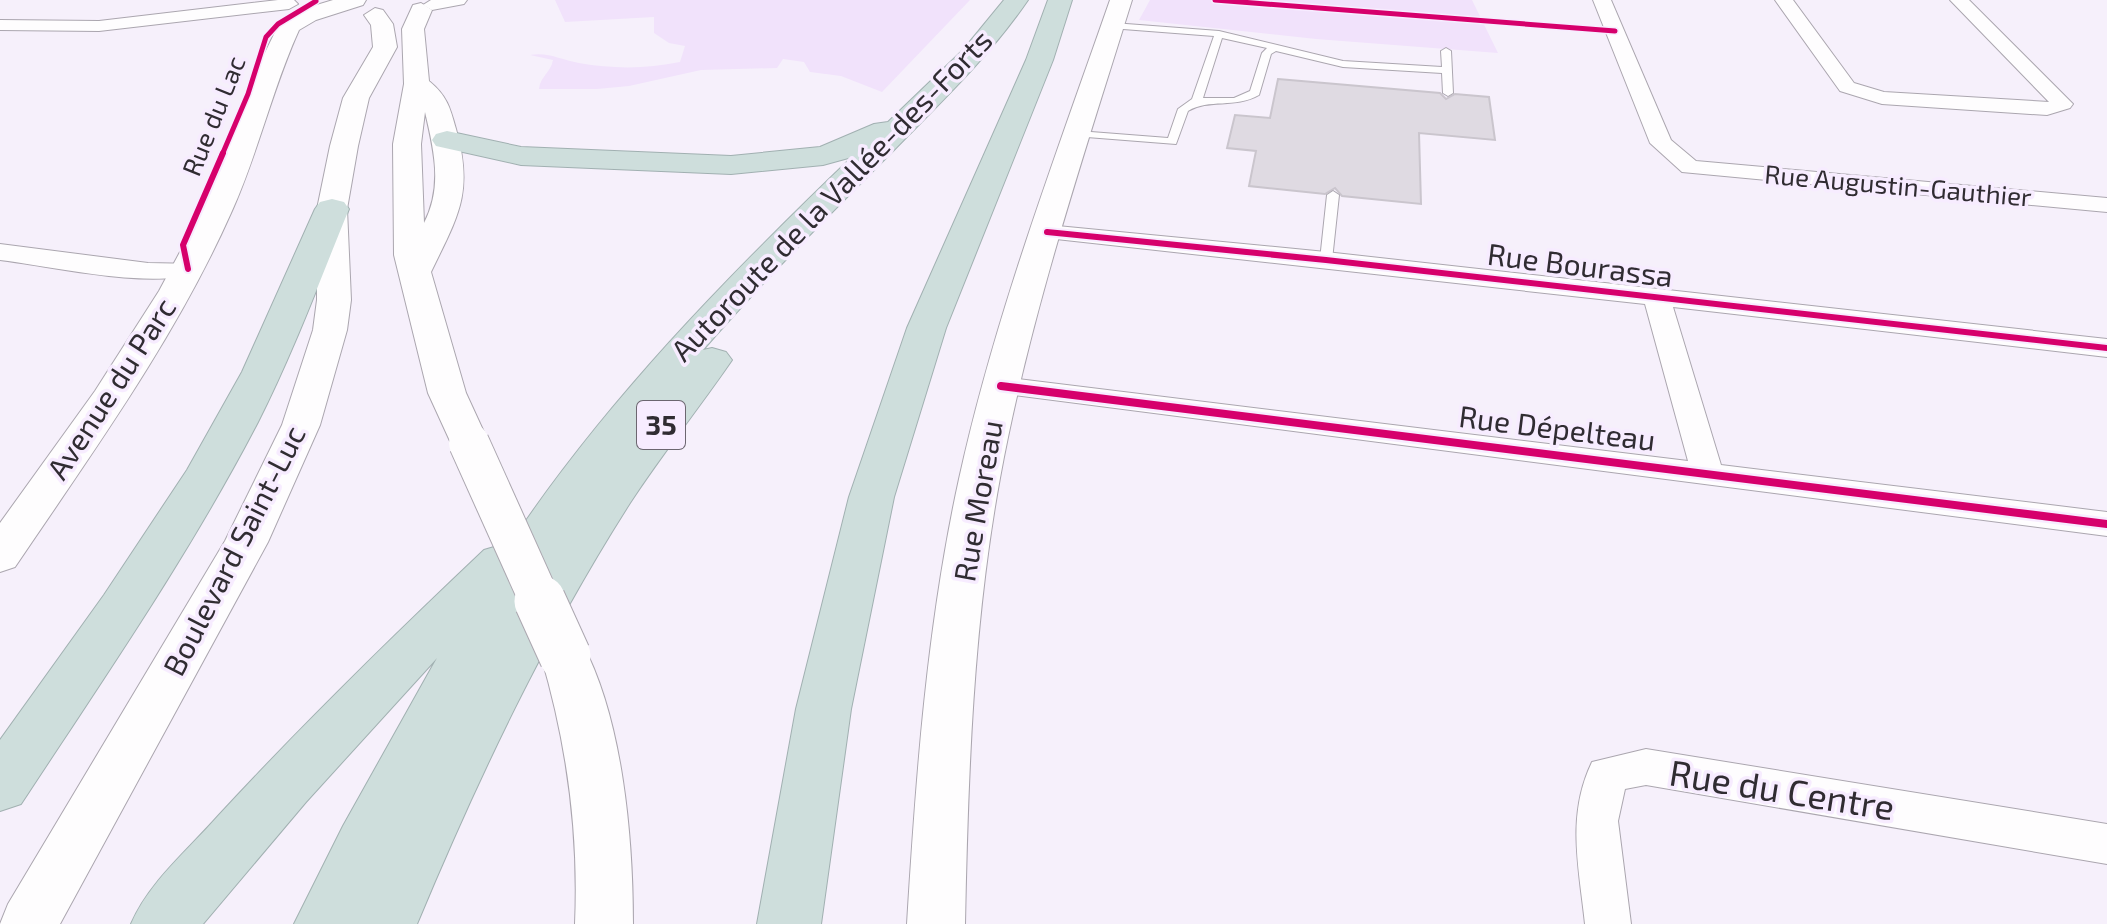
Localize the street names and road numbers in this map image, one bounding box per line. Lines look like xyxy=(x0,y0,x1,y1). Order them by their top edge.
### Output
street label: Autoroute de la Vallée-des-Forts xyxy=(663,22,999,368)
street label: Rue du Lac xyxy=(175,51,251,180)
street label: Rue Augustin-Gauthier xyxy=(1763,157,2033,212)
street label: Rue Bourassa xyxy=(1485,235,1675,293)
street label: Avenue du Parc xyxy=(38,291,182,485)
street label: Rue Dépelteau xyxy=(1457,397,1658,457)
road number: 35 xyxy=(637,401,685,449)
street label: Rue Moreau xyxy=(945,417,1009,584)
street label: Boulevard Saint-Luc xyxy=(155,419,312,681)
street label: Rue du Centre xyxy=(1667,750,1898,828)

